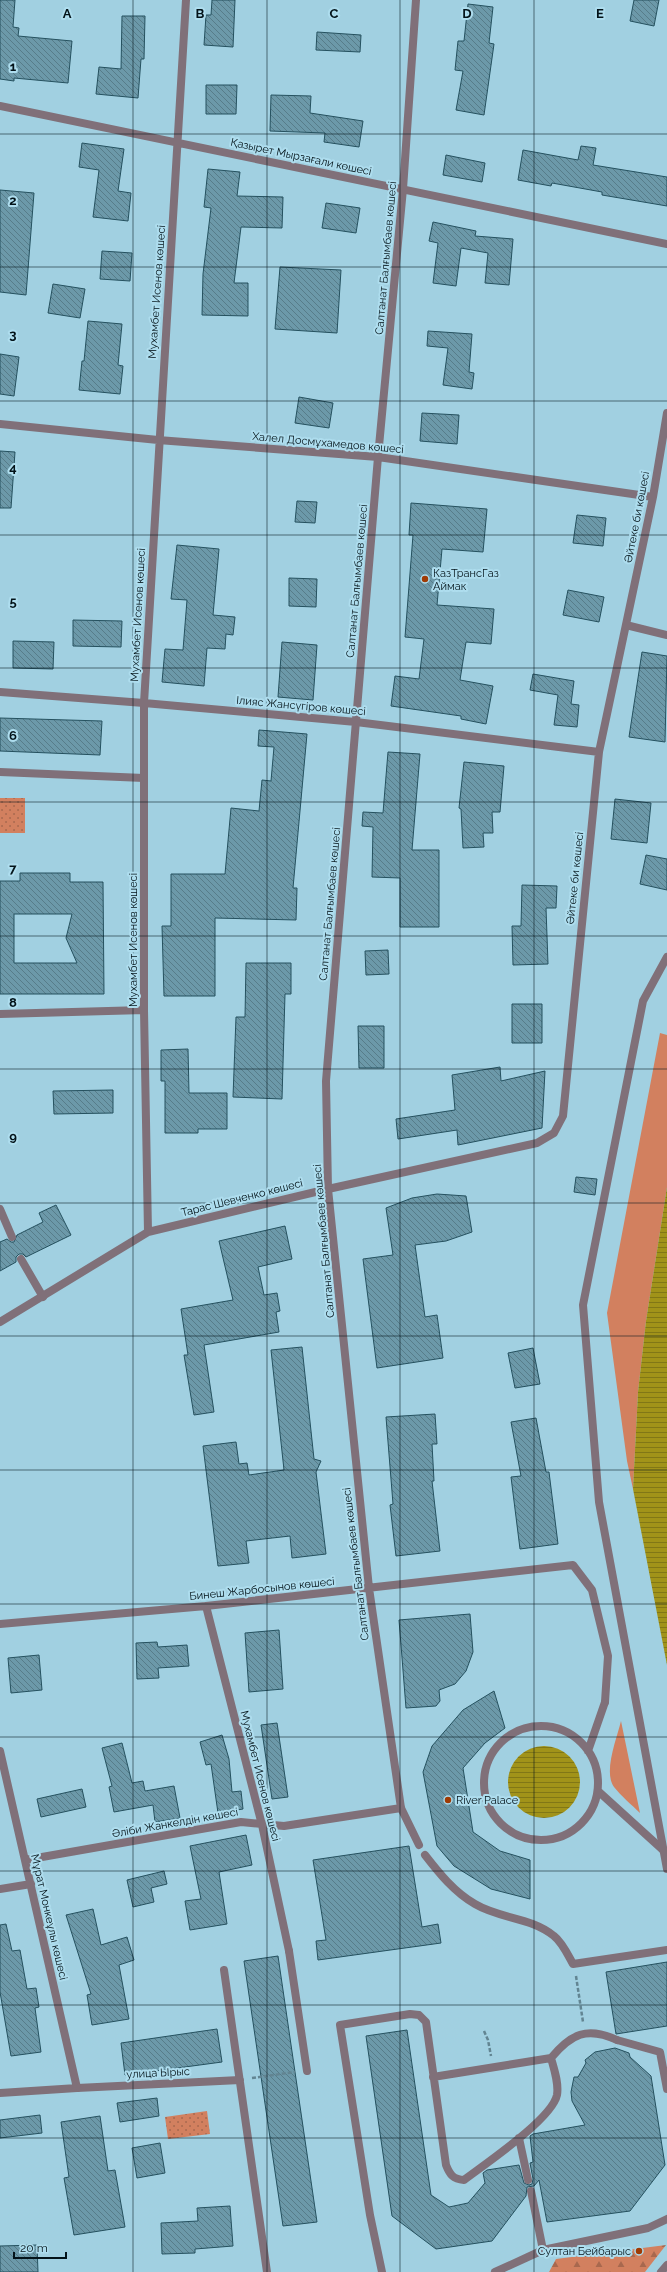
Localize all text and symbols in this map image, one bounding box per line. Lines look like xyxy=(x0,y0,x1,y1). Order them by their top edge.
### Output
text: A xyxy=(63,6,72,21)
text: B xyxy=(196,6,205,21)
text: C xyxy=(330,6,339,21)
text: D xyxy=(462,6,472,21)
text: E xyxy=(596,6,604,21)
text: 1 xyxy=(10,59,17,74)
street label: Қазырет Мырзағали көшесі xyxy=(229,136,373,178)
street label: Салтанат Балғымбаев көшесі xyxy=(373,181,399,335)
text: 2 xyxy=(9,193,17,208)
street label: Мухамбет Исенов көшесі xyxy=(146,225,168,359)
text: 3 xyxy=(9,327,17,342)
street label: Халел Досмұхамедов көшесі xyxy=(252,430,404,456)
text: 4 xyxy=(9,460,17,475)
street label: Әйтеке би көшесі xyxy=(622,470,652,564)
street label: Салтанат Балғымбаев көшесі xyxy=(344,504,370,658)
street label: Мухамбет Исенов көшесі xyxy=(128,548,148,682)
place label: КазТрансГаз Аймак xyxy=(433,567,499,593)
marker: КазТрансГаз Аймак xyxy=(420,574,430,584)
text: 5 xyxy=(9,594,17,609)
street label: Ілияс Жансүгіров көшесі xyxy=(236,694,366,718)
text: 6 xyxy=(9,728,17,743)
street label: Салтанат Балғымбаев көшесі xyxy=(317,827,343,981)
street label: Әйтеке би көшесі xyxy=(564,831,586,925)
text: 7 xyxy=(9,861,17,876)
street label: Мухамбет Исенов көшесі xyxy=(127,873,140,1007)
text: 8 xyxy=(9,995,17,1010)
text: 9 xyxy=(9,1129,17,1144)
street label: Салтанат Балғымбаев көшесі xyxy=(311,1164,337,1318)
street label: Тарас Шевченко көшесі xyxy=(180,1177,304,1219)
street label: Салтанат Балғымбаев көшесі xyxy=(340,1487,372,1641)
street label: Бинеш Жарбосынов көшесі xyxy=(189,1575,335,1603)
street label: Мухамбет Исенов көшесі xyxy=(237,1709,283,1843)
place label: River Palace xyxy=(456,1794,519,1807)
marker: River Palace xyxy=(443,1795,453,1805)
street label: Әліби Жанкелдін көшесі xyxy=(111,1806,239,1840)
street label: Мұрат Монкеұлы көшесі xyxy=(28,1853,70,1981)
street label: улица Ырыс xyxy=(126,2065,190,2081)
scale bar xyxy=(14,2234,66,2260)
text: 20 m xyxy=(20,2241,48,2255)
place label: Султан Бейбарыс xyxy=(538,2245,631,2258)
marker: Султан Бейбарыс xyxy=(634,2246,644,2256)

